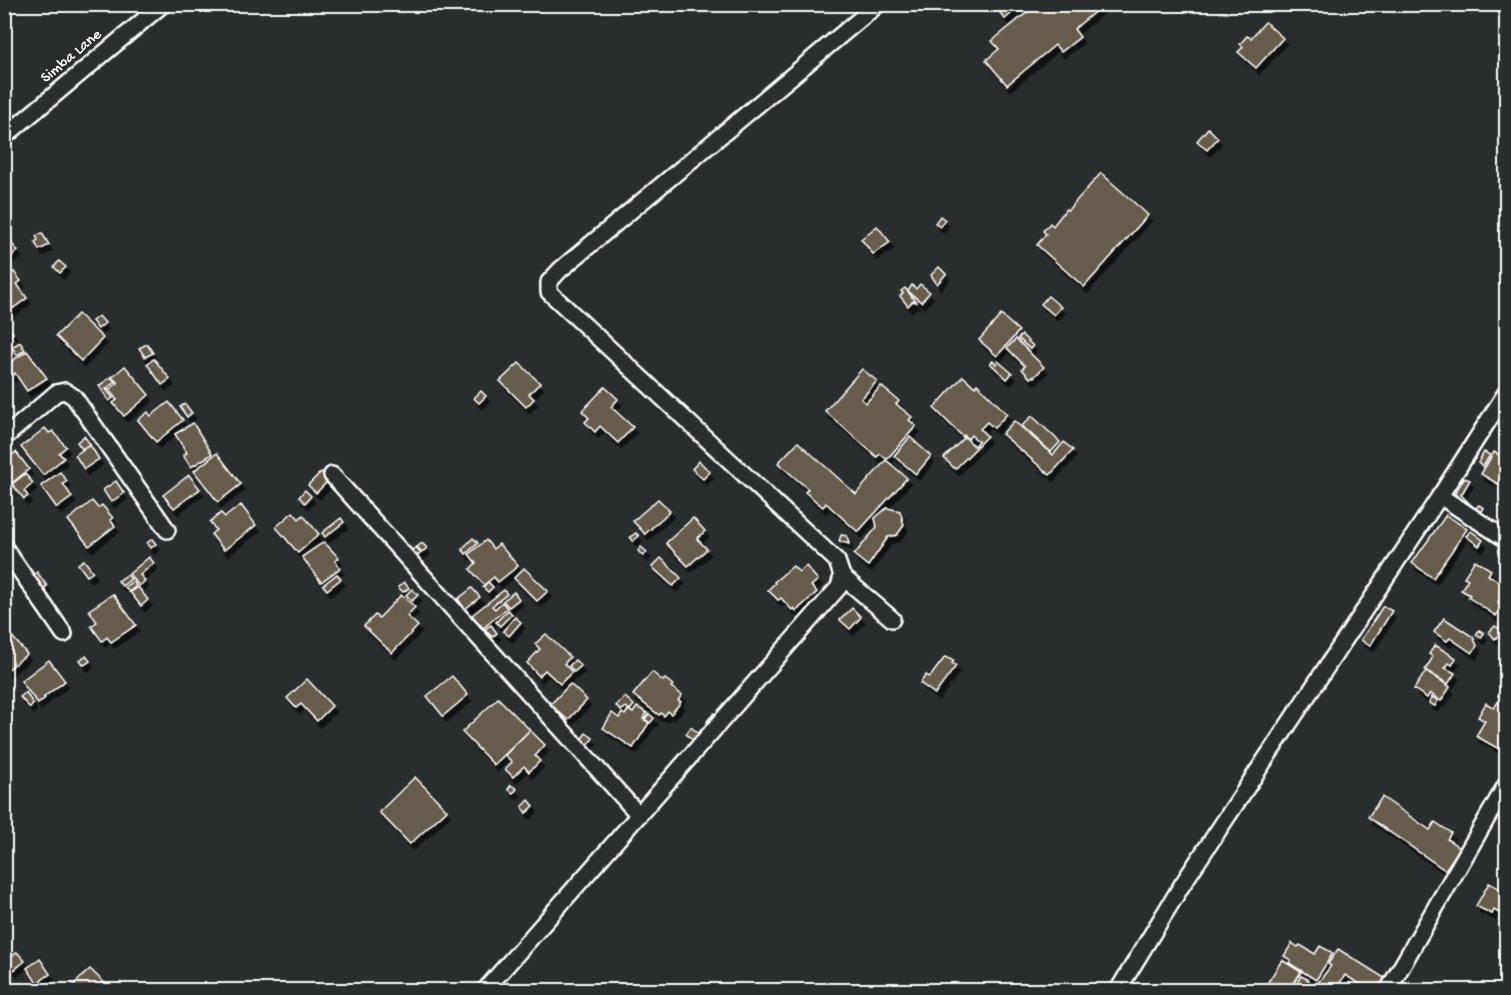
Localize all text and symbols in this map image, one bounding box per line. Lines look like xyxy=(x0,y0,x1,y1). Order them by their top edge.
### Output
street label: Simba Lane xyxy=(38,25,107,88)

